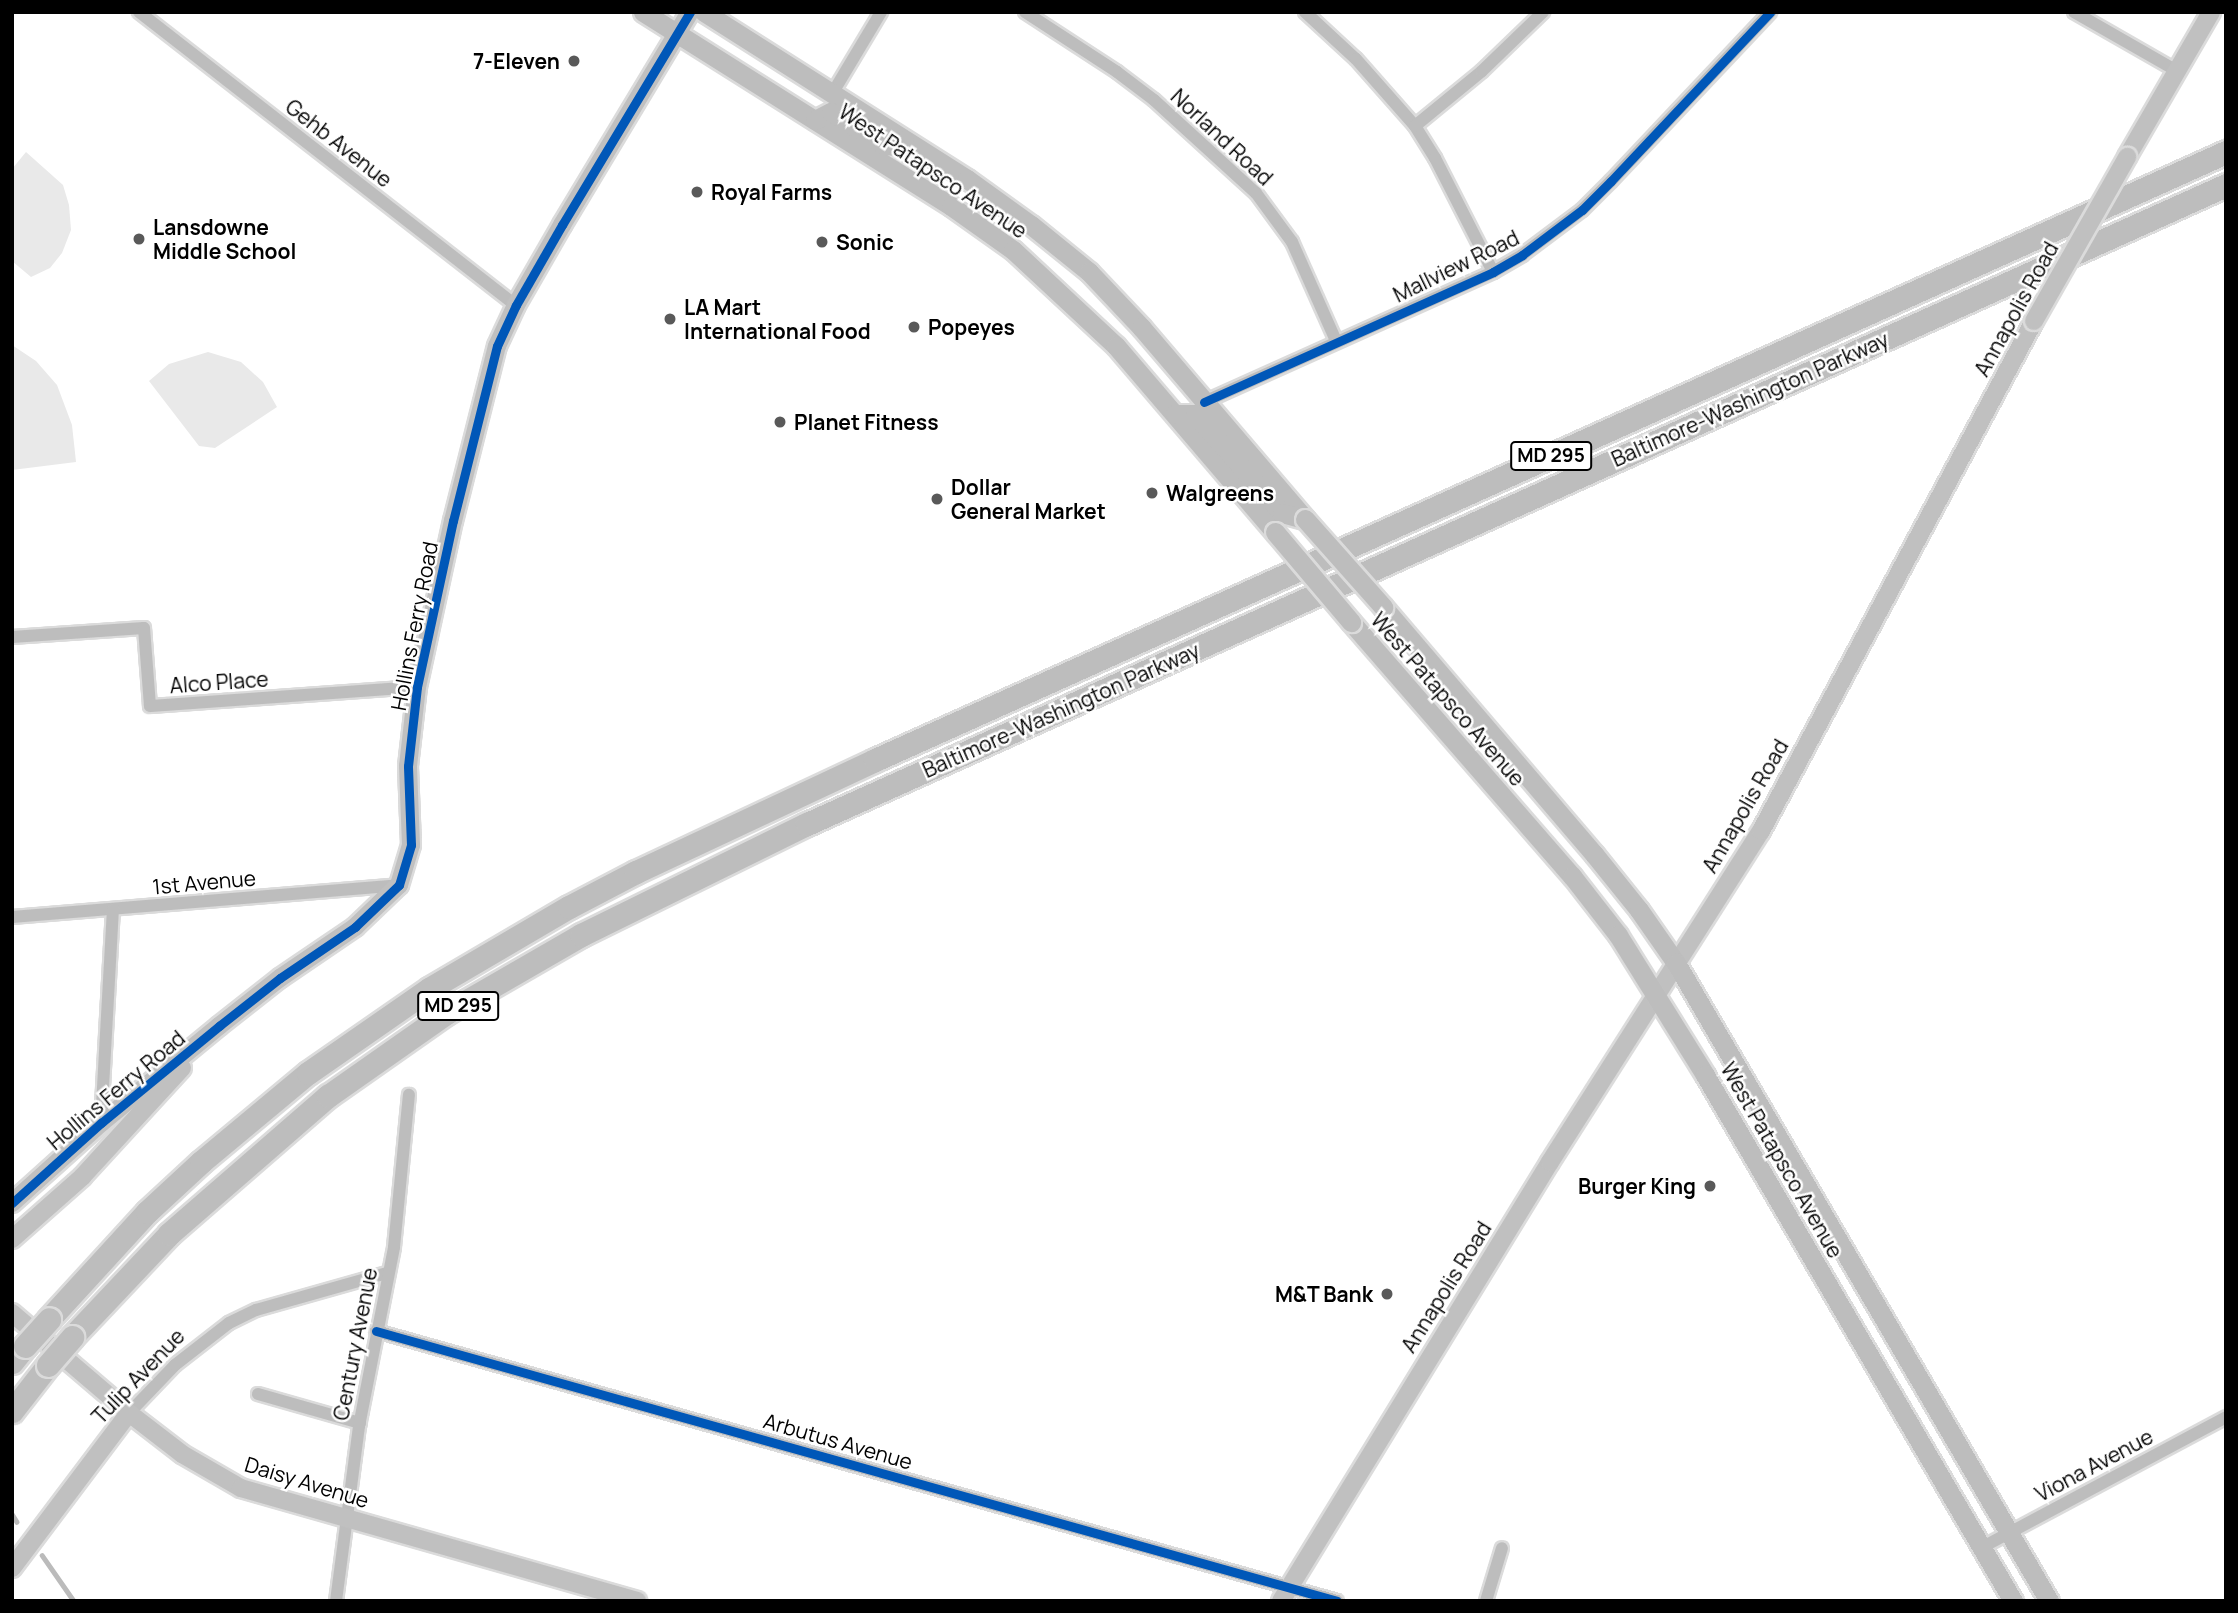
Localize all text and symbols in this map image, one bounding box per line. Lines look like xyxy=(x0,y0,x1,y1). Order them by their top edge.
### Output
place label: 7-Eleven xyxy=(473,48,560,74)
marker: 7-Eleven xyxy=(566,53,582,69)
street label: Norland Road xyxy=(1166,84,1278,190)
street label: Gehb Avenue xyxy=(281,94,397,192)
street label: West Patapsco Avenue xyxy=(834,99,1032,243)
place label: Royal Farms xyxy=(711,179,832,205)
marker: Royal Farms xyxy=(689,184,705,200)
place label: Lansdowne Middle School xyxy=(153,214,296,264)
street label: Mallview Road xyxy=(1389,225,1523,307)
place label: Sonic xyxy=(836,229,894,255)
marker: Lansdowne Middle School xyxy=(131,231,147,247)
marker: Sonic xyxy=(814,234,830,250)
street label: Annapolis Road xyxy=(1969,237,2063,381)
place label: LA Mart International Food xyxy=(684,294,871,344)
marker: LA Mart International Food xyxy=(662,311,678,327)
place label: Popeyes xyxy=(928,314,1015,340)
marker: Popeyes xyxy=(906,319,922,335)
street label: Baltimore-Washington Parkway xyxy=(1608,326,1892,472)
place label: Planet Fitness xyxy=(794,409,939,435)
marker: Planet Fitness xyxy=(772,414,788,430)
road number: MD 295 xyxy=(1509,440,1593,471)
place label: Dollar General Market xyxy=(951,474,1106,524)
place label: Walgreens xyxy=(1166,480,1274,506)
marker: Walgreens xyxy=(1144,485,1160,501)
marker: Dollar General Market xyxy=(929,491,945,507)
street label: Hollins Ferry Road xyxy=(385,539,443,713)
street label: West Patapsco Avenue xyxy=(1366,607,1530,791)
street label: Baltimore-Washington Parkway xyxy=(919,637,1203,783)
street label: Alco Place xyxy=(169,666,269,698)
street label: Annapolis Road xyxy=(1697,735,1793,877)
street label: 1st Avenue xyxy=(151,865,257,899)
road number: MD 295 xyxy=(416,990,500,1022)
street label: Hollins Ferry Road xyxy=(42,1025,190,1155)
street label: West Patapsco Avenue xyxy=(1716,1058,1848,1262)
place label: Burger King xyxy=(1578,1173,1696,1199)
marker: Burger King xyxy=(1702,1178,1718,1194)
street label: Annapolis Road xyxy=(1396,1217,1496,1357)
street label: Century Avenue xyxy=(328,1266,382,1422)
place label: M&T Bank xyxy=(1274,1281,1373,1307)
marker: M&T Bank xyxy=(1379,1286,1395,1302)
street label: Tulip Avenue xyxy=(86,1323,190,1429)
street label: Arbutus Avenue xyxy=(761,1408,915,1474)
street label: Viona Avenue xyxy=(2031,1423,2157,1507)
street label: Daisy Avenue xyxy=(242,1451,372,1513)

